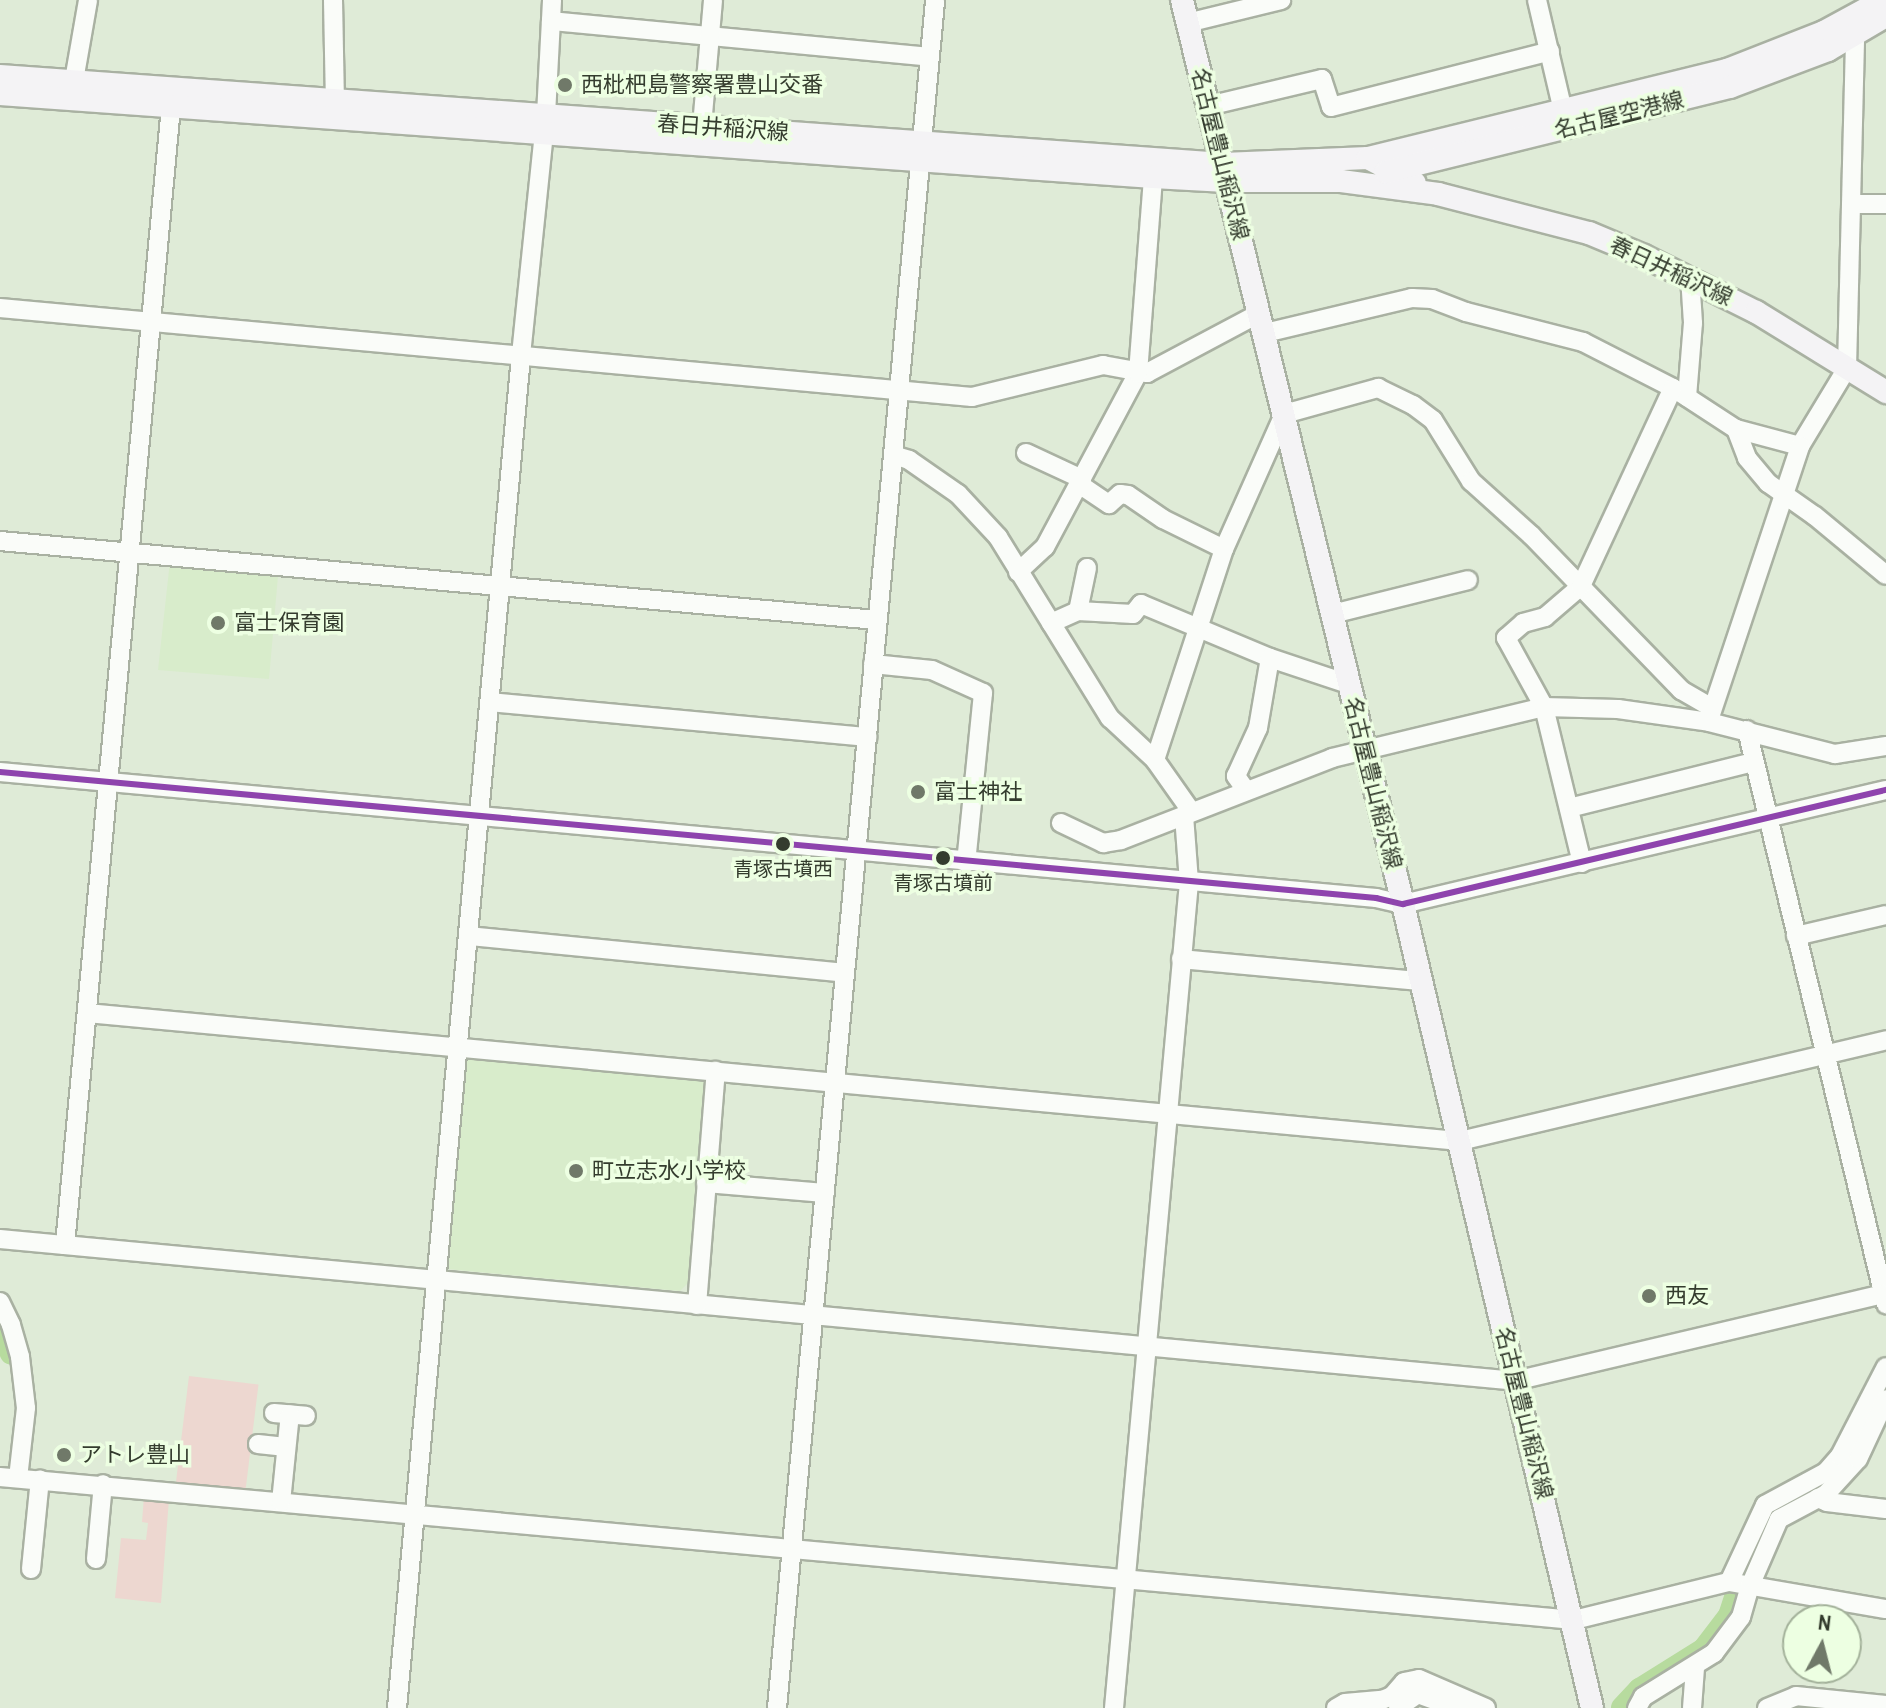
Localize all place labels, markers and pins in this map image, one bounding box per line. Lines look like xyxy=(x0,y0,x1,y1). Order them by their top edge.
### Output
place label: 西枇杷島警察署豊山交番 xyxy=(581,72,823,98)
marker: 西枇杷島警察署豊山交番 xyxy=(556,76,574,94)
place label: 富士保育園 xyxy=(234,610,344,636)
marker: 富士保育園 xyxy=(209,614,227,632)
place label: 富士神社 xyxy=(934,779,1022,805)
marker: 富士神社 xyxy=(909,783,927,801)
marker: 青塚古墳西 xyxy=(775,836,791,852)
marker: 青塚古墳前 xyxy=(935,850,951,866)
place label: 青塚古墳西 xyxy=(733,856,833,880)
place label: 青塚古墳前 xyxy=(893,870,993,894)
place label: 町立志水小学校 xyxy=(592,1158,746,1184)
marker: 町立志水小学校 xyxy=(567,1162,585,1180)
place label: 西友 xyxy=(1665,1283,1709,1309)
marker: 西友 xyxy=(1640,1287,1658,1305)
place label: アトレ豊山 xyxy=(80,1442,190,1468)
marker: アトレ豊山 xyxy=(55,1446,73,1464)

